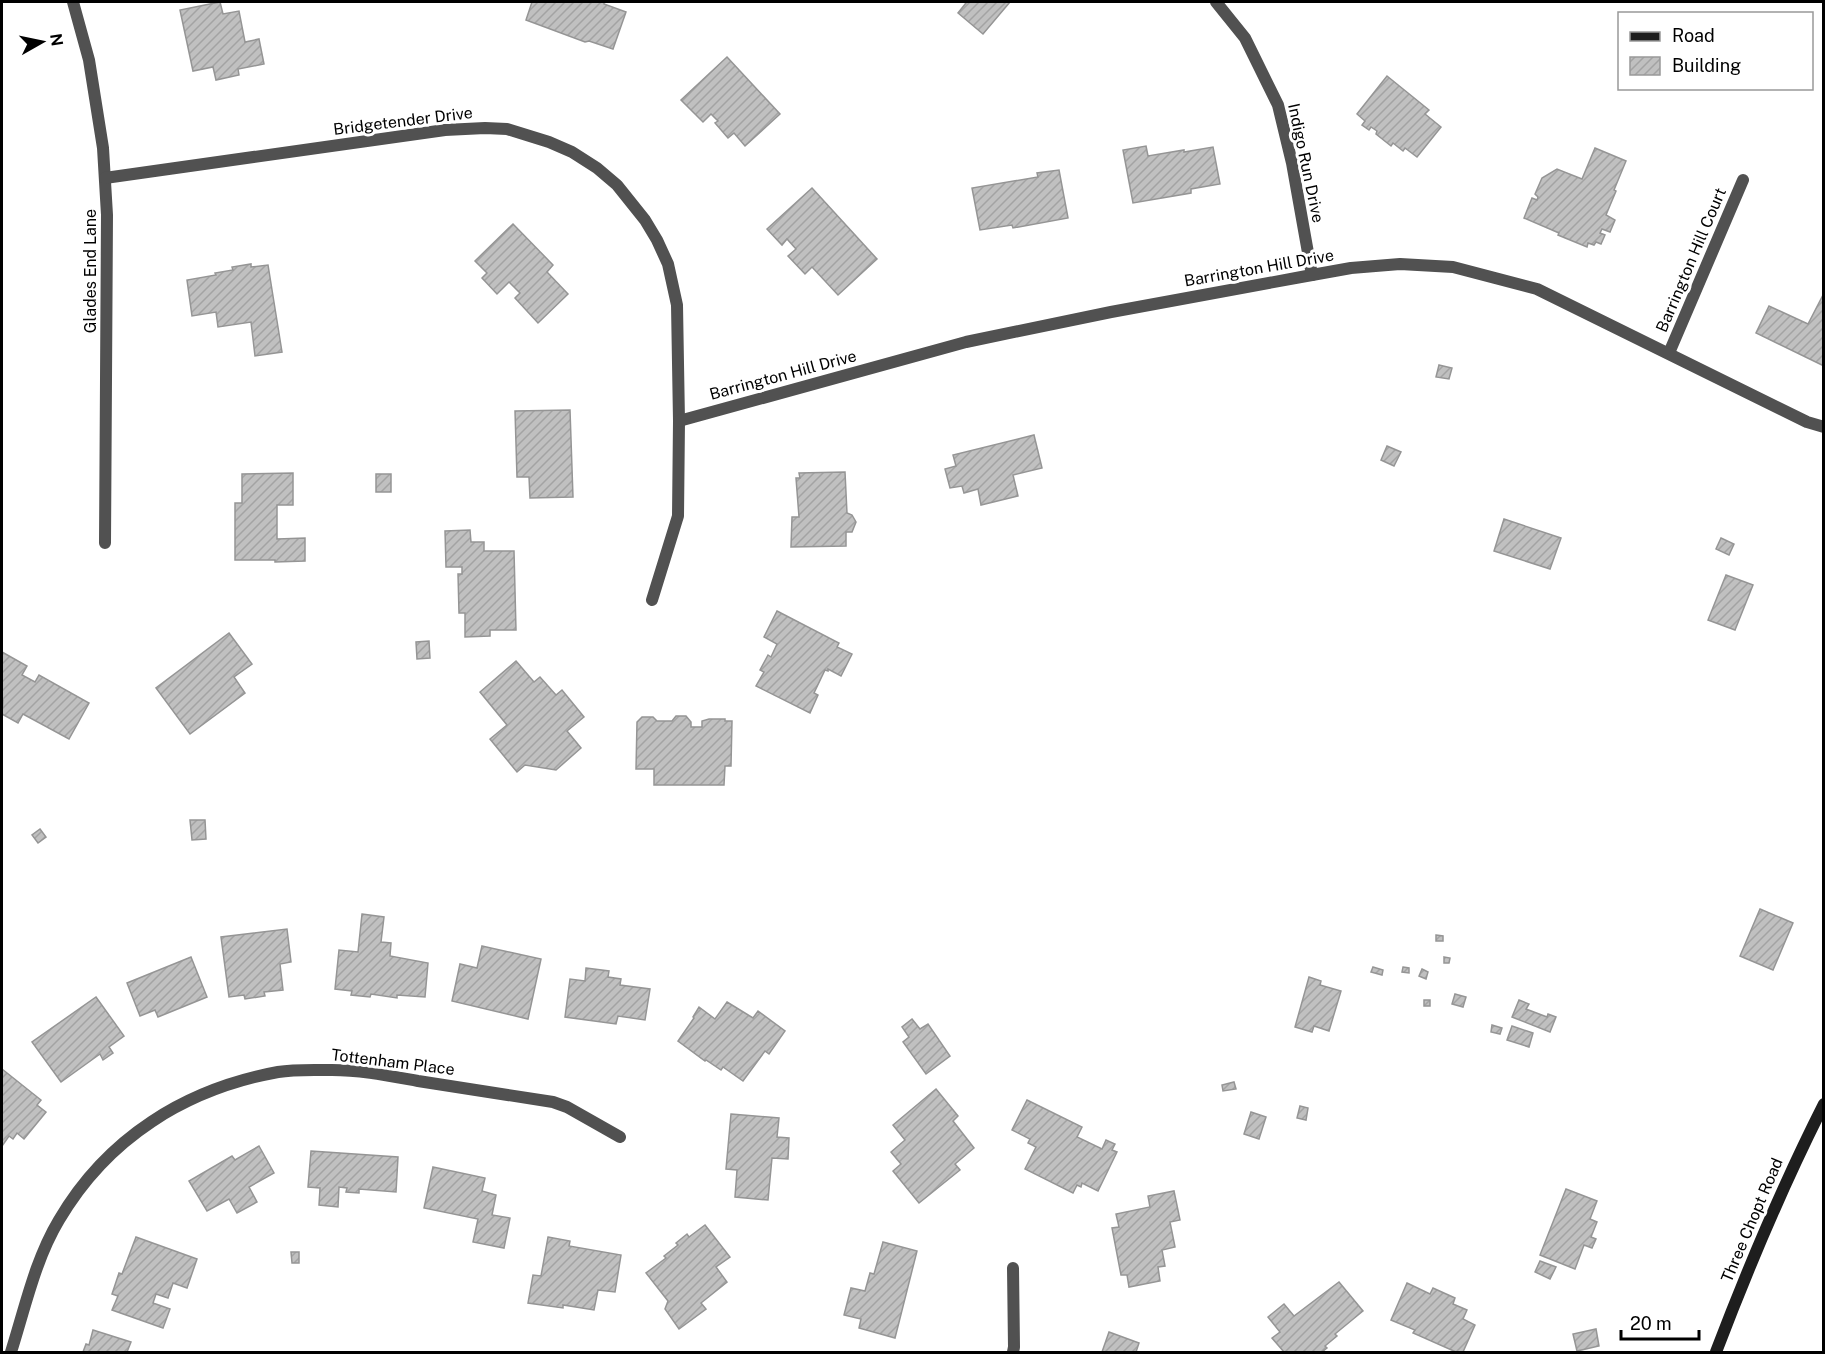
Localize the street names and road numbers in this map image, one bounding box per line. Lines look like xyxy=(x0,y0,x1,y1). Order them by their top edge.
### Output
street label: Indigo Run Drive xyxy=(1284,102,1328,224)
street label: Bridgetender Drive xyxy=(332,103,474,139)
street label: Barrington Hill Court xyxy=(1652,185,1730,335)
street label: Glades End Lane xyxy=(81,209,100,333)
street label: Barrington Hill Drive xyxy=(1183,245,1335,291)
street label: Barrington Hill Drive xyxy=(707,346,859,404)
street label: Tottenham Place xyxy=(330,1045,456,1079)
street label: Three Chopt Road xyxy=(1717,1155,1787,1285)

